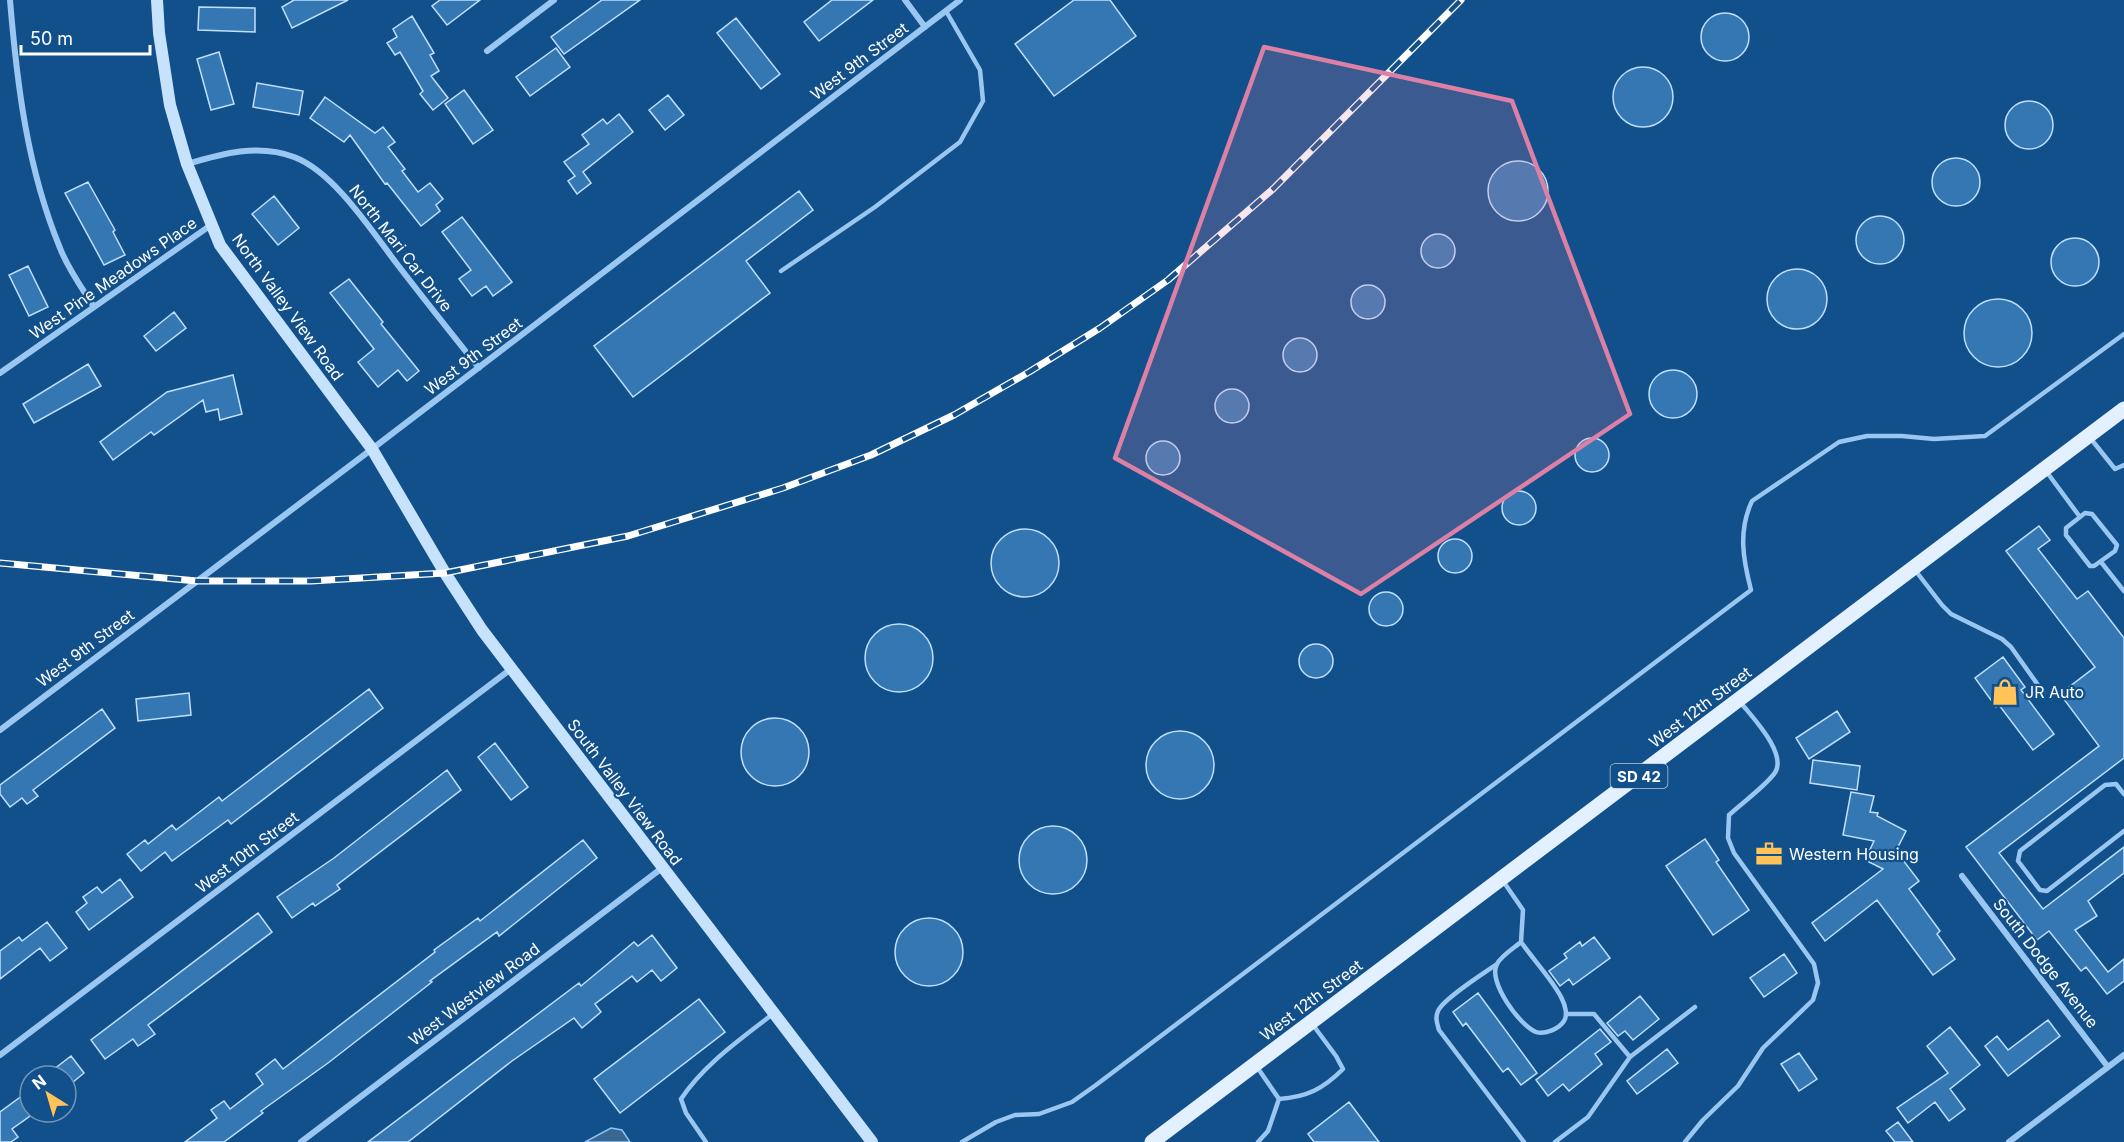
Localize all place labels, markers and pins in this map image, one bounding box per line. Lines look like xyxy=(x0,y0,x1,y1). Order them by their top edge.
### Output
shop icon: JR Auto xyxy=(1990,677,2020,707)
place label: JR Auto xyxy=(2025,682,2084,702)
office icon: Western Housing xyxy=(1754,839,1784,869)
place label: Western Housing xyxy=(1789,844,1919,864)

